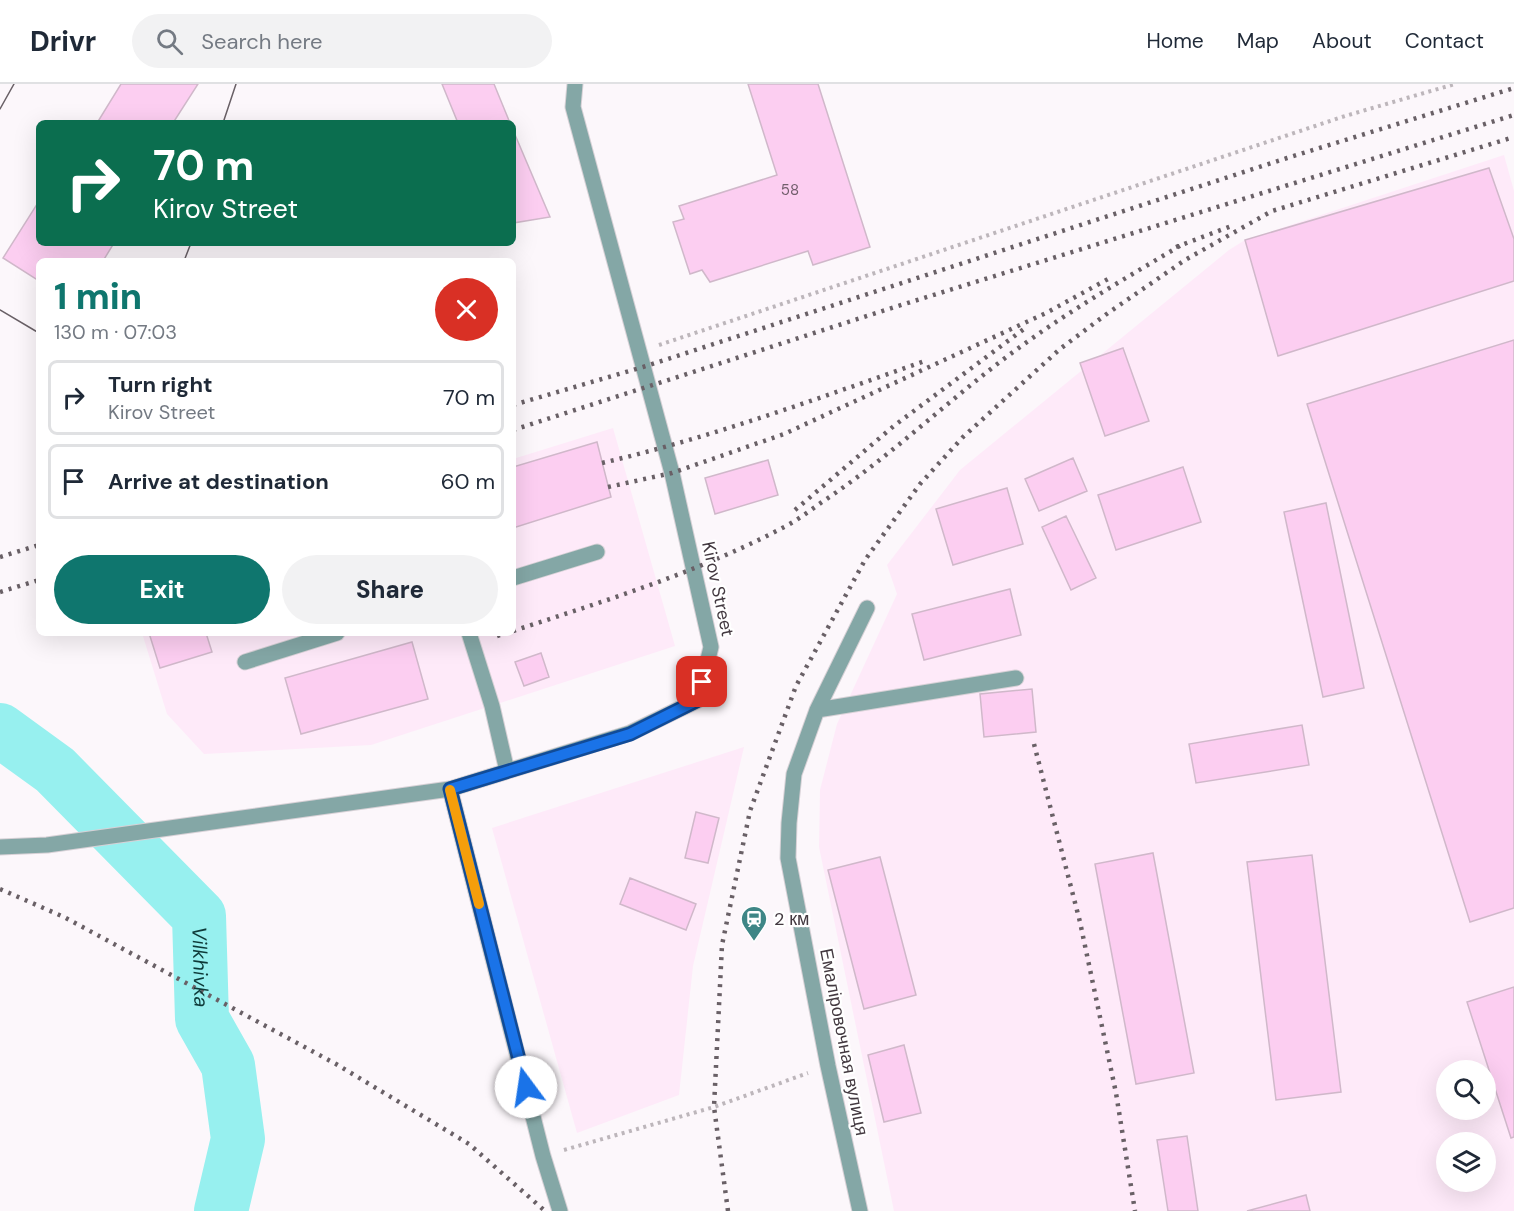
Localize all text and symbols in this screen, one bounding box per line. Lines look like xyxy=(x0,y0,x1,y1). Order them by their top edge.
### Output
search box xyxy=(132,14,552,68)
text: Drivr xyxy=(30,23,96,60)
icon: search xyxy=(153,25,186,58)
text: Search here xyxy=(201,27,323,56)
text: Home xyxy=(1146,27,1204,55)
text: Map xyxy=(1237,27,1279,55)
text: About xyxy=(1312,27,1372,55)
text: Contact xyxy=(1405,27,1484,55)
text: 70 m xyxy=(153,138,254,193)
icon: right xyxy=(54,144,132,222)
house number: 58 xyxy=(781,180,799,200)
text: Kirov Street xyxy=(153,191,298,226)
text: 1 min xyxy=(54,273,142,320)
button: close xyxy=(435,278,498,341)
text: 130 m · 07:03 xyxy=(54,319,177,345)
text: Turn right xyxy=(108,370,213,399)
icon: right xyxy=(57,381,90,414)
text: 70 m xyxy=(443,383,495,412)
text: Kirov Street xyxy=(108,399,215,425)
icon: arrive xyxy=(57,465,90,498)
text: Arrive at destination xyxy=(108,467,329,496)
text: 60 m xyxy=(441,467,495,496)
street label: Kirov Street xyxy=(696,539,740,639)
button: Exit xyxy=(54,555,270,624)
button: Share xyxy=(282,555,498,624)
pin xyxy=(676,656,727,707)
icon: arrive xyxy=(685,665,718,698)
station icon: 2 км xyxy=(739,904,769,942)
place label: 2 км xyxy=(774,907,809,931)
water label: Vilkhivka xyxy=(186,926,215,1008)
street label: Емаліровочная вулиця xyxy=(814,946,874,1138)
position arrow xyxy=(494,1055,558,1119)
map controls xyxy=(1436,1060,1496,1192)
button: search xyxy=(1436,1060,1496,1120)
button: layers xyxy=(1436,1132,1496,1192)

